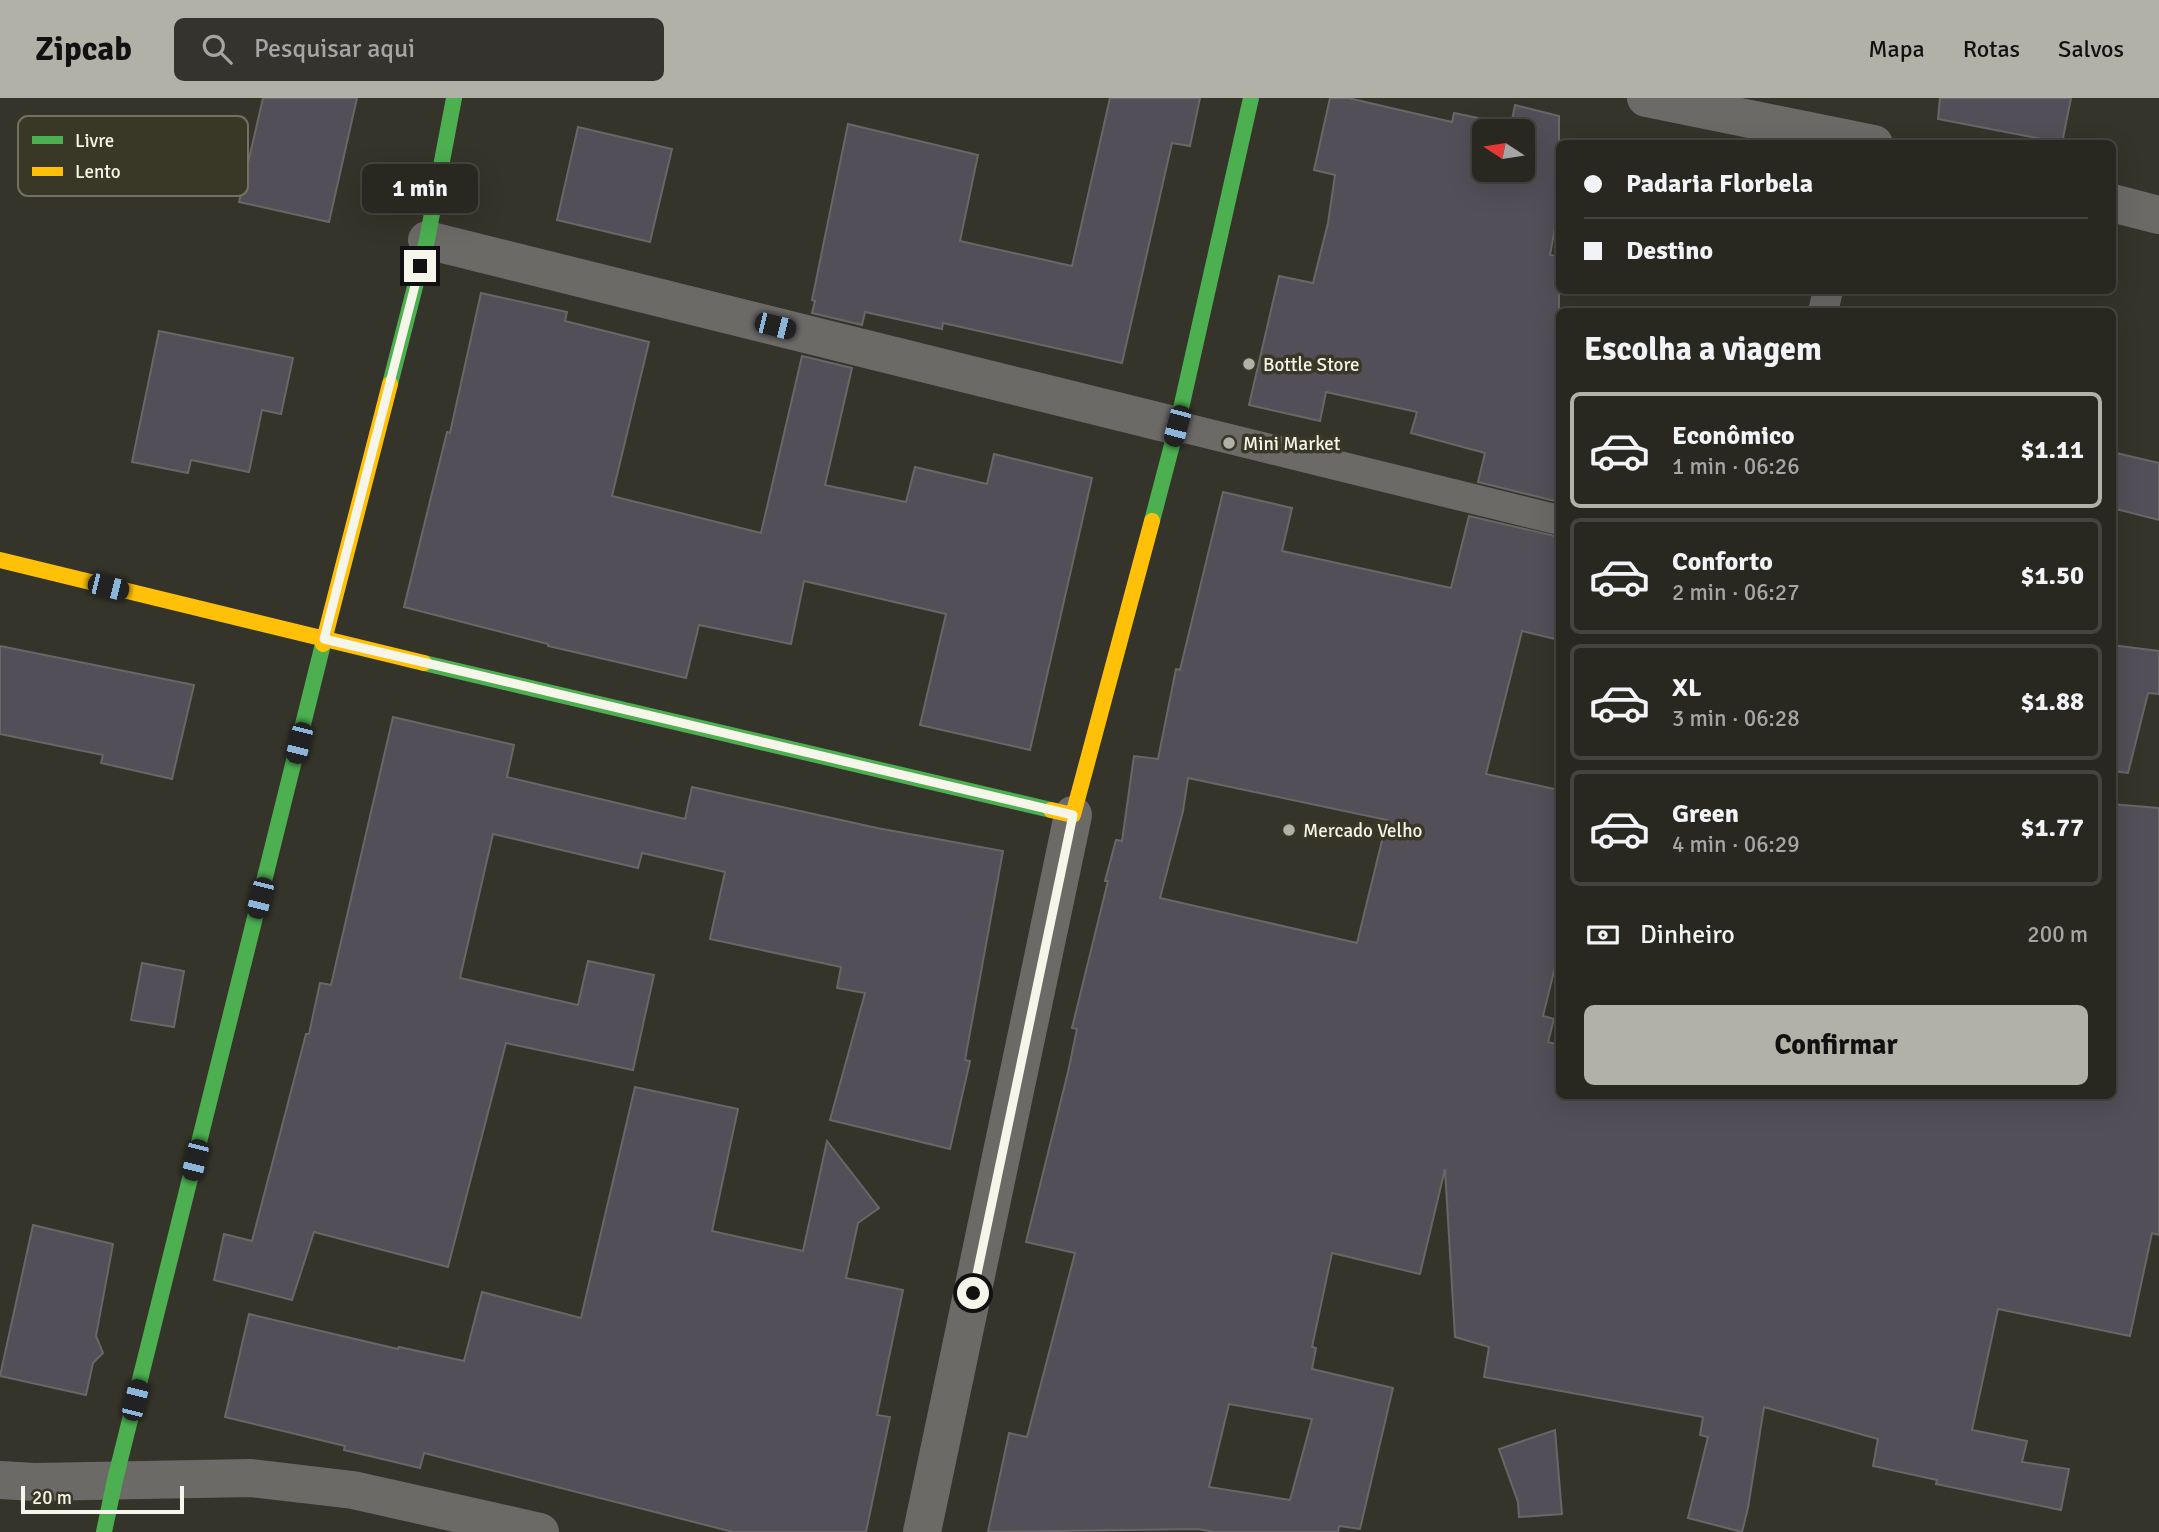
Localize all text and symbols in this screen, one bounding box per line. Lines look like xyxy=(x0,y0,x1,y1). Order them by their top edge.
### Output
search box xyxy=(174,18,664,81)
text: Zipcab xyxy=(35,29,132,70)
icon: search xyxy=(198,30,236,68)
text: Pesquisar aqui xyxy=(254,33,415,65)
text: Mapa xyxy=(1868,34,1925,64)
text: Rotas xyxy=(1963,34,2020,64)
text: Salvos xyxy=(2058,34,2124,64)
legend xyxy=(18,116,248,196)
north arrow xyxy=(1472,119,1535,182)
map controls xyxy=(1472,119,1535,182)
text: Livre xyxy=(75,129,114,153)
text: Lento xyxy=(75,160,121,184)
callout: 1 min xyxy=(362,164,478,214)
text: Padaria Florbela xyxy=(1626,168,1813,200)
text: 1 min xyxy=(392,174,448,203)
text: Destino xyxy=(1626,235,1713,267)
route end xyxy=(404,250,436,282)
car xyxy=(753,311,798,341)
text: Escolha a viagem xyxy=(1584,330,1822,369)
place label: Bottle Store xyxy=(1263,353,1360,377)
marker: Bottle Store xyxy=(1241,356,1257,372)
car xyxy=(1162,403,1193,449)
icon: car xyxy=(1588,419,1651,482)
text: Econômico xyxy=(1672,420,1795,452)
place label: Mini Market xyxy=(1243,432,1341,456)
text: $1.11 xyxy=(2020,434,2084,466)
marker: Mini Market xyxy=(1221,435,1237,451)
text: 1 min · 06:26 xyxy=(1672,452,1800,481)
icon: car xyxy=(1588,545,1651,608)
text: Conforto xyxy=(1672,546,1773,578)
text: $1.50 xyxy=(2020,560,2084,592)
car xyxy=(86,572,131,602)
text: 2 min · 06:27 xyxy=(1672,578,1800,607)
icon: car xyxy=(1588,671,1651,734)
text: XL xyxy=(1672,672,1702,704)
text: $1.88 xyxy=(2020,686,2084,718)
text: 3 min · 06:28 xyxy=(1672,704,1800,733)
car xyxy=(284,720,315,766)
icon: car xyxy=(1588,797,1651,860)
text: Green xyxy=(1672,798,1739,830)
text: $1.77 xyxy=(2020,812,2084,844)
place label: Mercado Velho xyxy=(1303,819,1423,843)
marker: Mercado Velho xyxy=(1281,822,1297,838)
text: 4 min · 06:29 xyxy=(1672,830,1800,859)
car xyxy=(245,875,276,921)
icon: cash xyxy=(1584,916,1622,954)
text: Dinheiro xyxy=(1640,919,1735,951)
text: 200 m xyxy=(2027,920,2088,949)
button: Confirmar xyxy=(1584,1005,2088,1085)
car xyxy=(180,1137,211,1183)
route start xyxy=(957,1277,989,1309)
car xyxy=(120,1377,151,1423)
scale bar xyxy=(21,1483,184,1515)
text: 20 m xyxy=(32,1486,72,1510)

